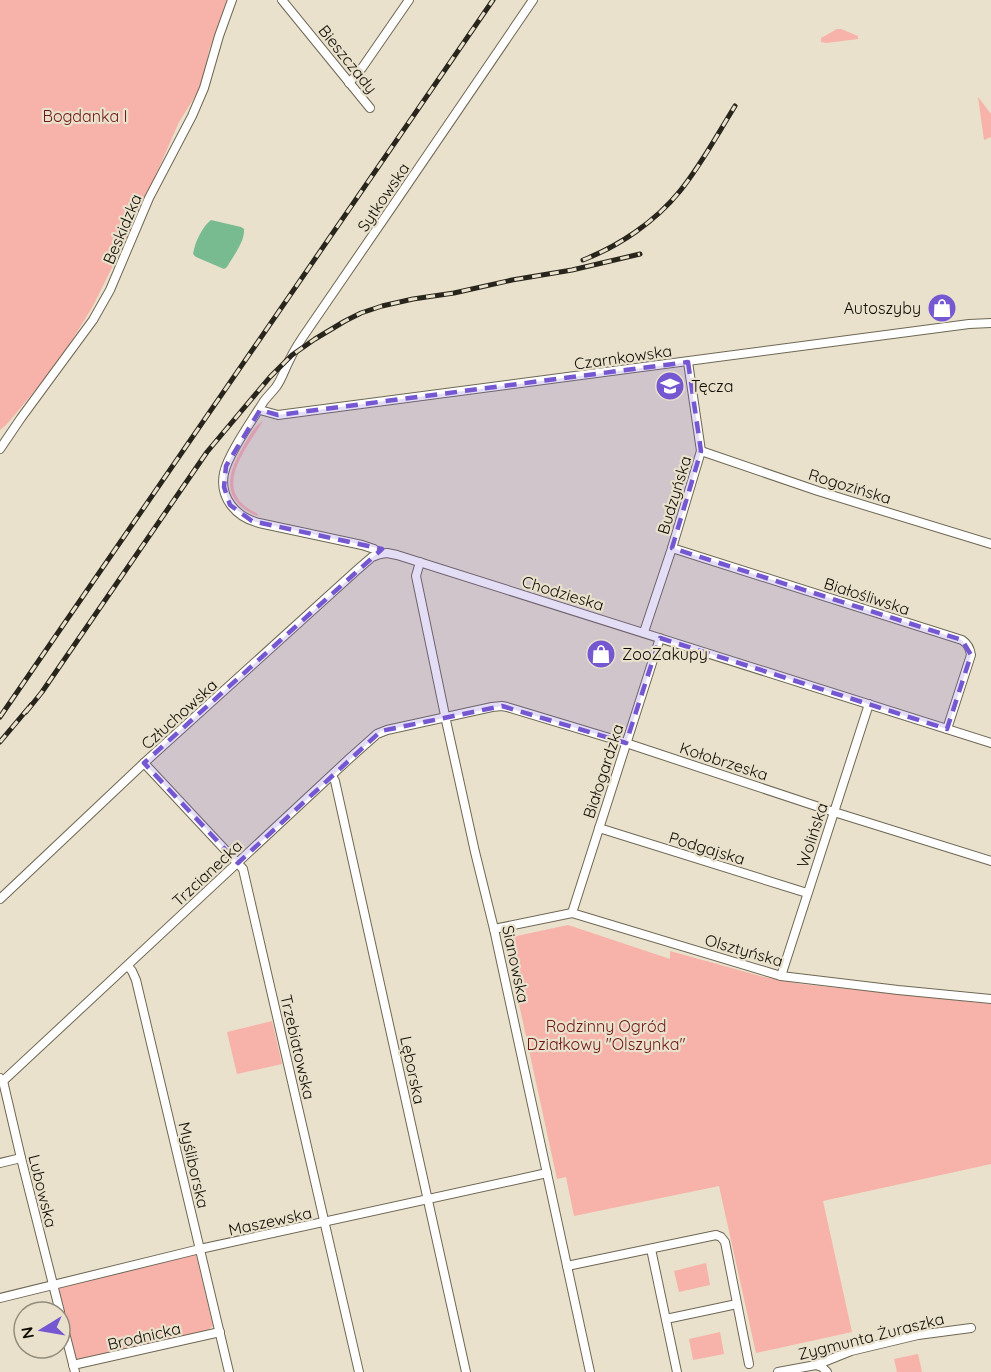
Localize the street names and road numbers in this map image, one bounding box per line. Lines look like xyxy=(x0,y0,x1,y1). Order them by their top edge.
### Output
street label: Bieszczady xyxy=(314,21,382,97)
street label: Sytkowska xyxy=(353,159,413,235)
street label: Beskidzka xyxy=(98,191,146,267)
street label: Czarnkowska xyxy=(573,340,673,374)
street label: Budzyńska xyxy=(653,453,695,537)
street label: Rogozińska xyxy=(806,464,894,508)
street label: Chodzieska xyxy=(520,571,606,615)
street label: Białośliwska xyxy=(822,573,912,619)
street label: Człuchowska xyxy=(137,675,221,753)
street label: Białogardzka xyxy=(578,721,628,821)
street label: Kołobrzeska xyxy=(677,737,771,785)
street label: Wolińska xyxy=(792,800,832,870)
street label: Podgajska xyxy=(667,827,747,869)
street label: Trzcianecka xyxy=(168,835,246,911)
street label: Sianowska xyxy=(498,923,534,1005)
street label: Olsztyńska xyxy=(703,929,785,971)
street label: Trzebiatowska xyxy=(276,993,320,1101)
street label: Lęborska xyxy=(396,1034,430,1106)
street label: Myśliborska xyxy=(174,1120,214,1210)
street label: Lubowska xyxy=(24,1152,62,1230)
street label: Maszewska xyxy=(227,1202,313,1240)
street label: Zygmunta Żuraszka xyxy=(796,1308,946,1364)
street label: Brodnicka xyxy=(105,1318,183,1354)

